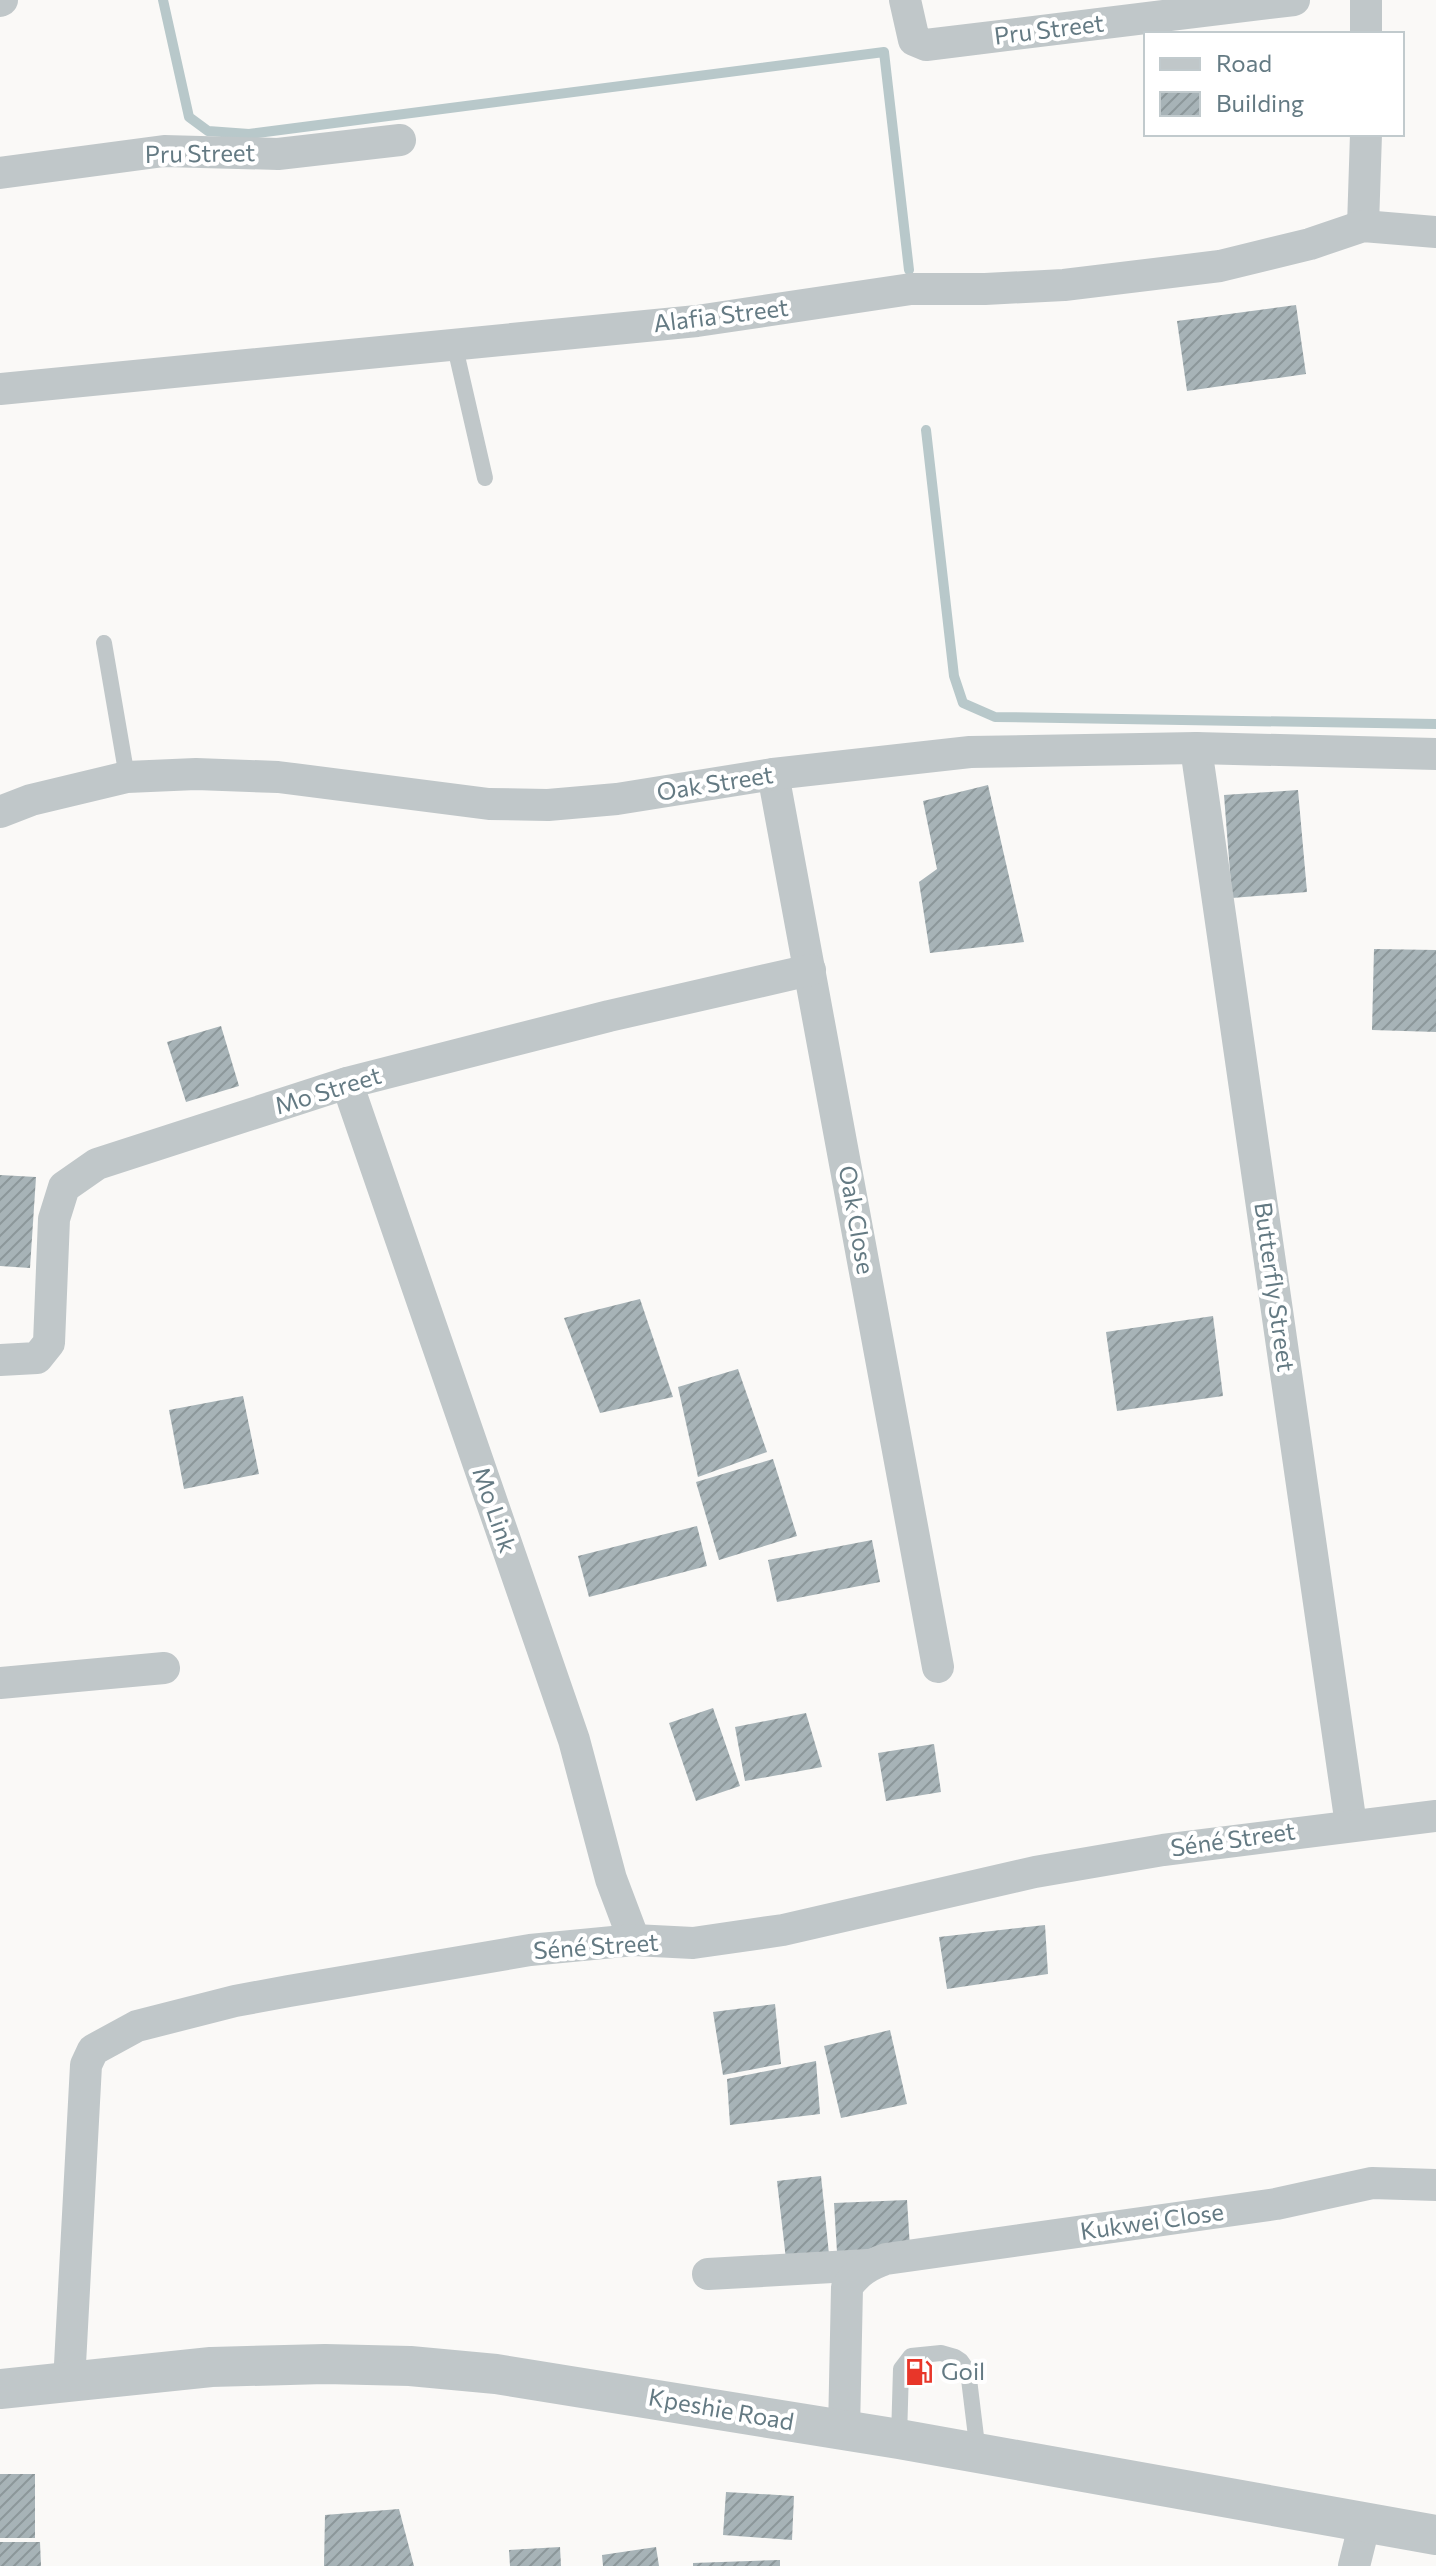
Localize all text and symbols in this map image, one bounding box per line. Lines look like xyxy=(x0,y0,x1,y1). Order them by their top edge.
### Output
street label: Pru Street xyxy=(992,7,1106,50)
legend xyxy=(1144,32,1404,136)
text: Road xyxy=(1216,48,1272,77)
text: Building xyxy=(1216,88,1304,117)
street label: Pru Street xyxy=(144,137,256,168)
street label: Alafia Street xyxy=(652,292,790,337)
street label: Oak Street xyxy=(654,759,775,806)
street label: Mo Street xyxy=(271,1060,384,1119)
street label: Oak Close xyxy=(834,1163,881,1276)
street label: Butterfly Street xyxy=(1249,1200,1302,1374)
street label: Mo Link xyxy=(467,1463,524,1556)
street label: Séné Street xyxy=(1169,1815,1297,1862)
street label: Séné Street xyxy=(532,1927,660,1964)
street label: Kukwei Close xyxy=(1078,2196,1225,2245)
place label: Goil xyxy=(941,2356,985,2385)
fuel station icon: Goil xyxy=(904,2357,934,2387)
street label: Kpeshie Road xyxy=(646,2381,796,2436)

